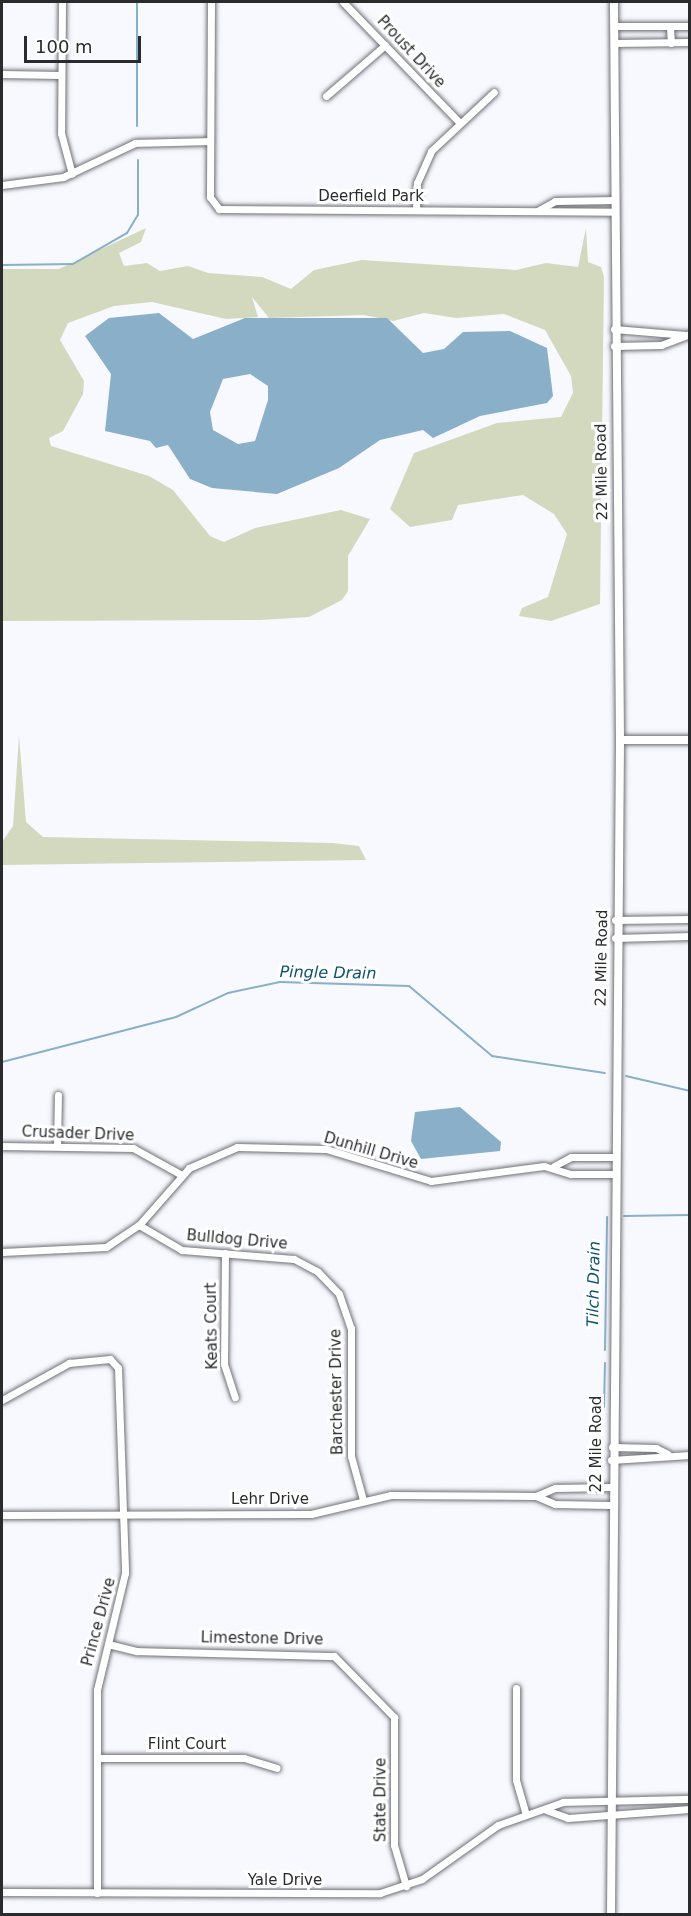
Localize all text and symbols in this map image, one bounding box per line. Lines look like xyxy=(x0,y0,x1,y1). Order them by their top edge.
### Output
street label: Proust Drive xyxy=(373,12,449,92)
scale bar xyxy=(27,24,144,62)
text: 100 m xyxy=(35,36,93,57)
street label: Deerfield Park xyxy=(318,188,424,206)
street label: 22 Mile Road xyxy=(592,423,612,521)
street label: 22 Mile Road xyxy=(592,909,612,1007)
water label: Pingle Drain xyxy=(279,963,377,983)
street label: Crusader Drive xyxy=(21,1123,135,1145)
street label: Dunhill Drive xyxy=(322,1129,420,1173)
street label: Bulldog Drive xyxy=(186,1227,288,1253)
water label: Tilch Drain xyxy=(584,1241,604,1327)
street label: Keats Court xyxy=(202,1282,222,1370)
street label: Barchester Drive xyxy=(327,1329,347,1455)
street label: 22 Mile Road xyxy=(588,1396,606,1492)
street label: Lehr Drive xyxy=(231,1491,309,1509)
street label: Prince Drive xyxy=(79,1576,119,1668)
street label: Limestone Drive xyxy=(200,1629,324,1649)
street label: Flint Court xyxy=(148,1736,226,1754)
street label: State Drive xyxy=(372,1758,390,1842)
street label: Yale Drive xyxy=(248,1872,322,1890)

